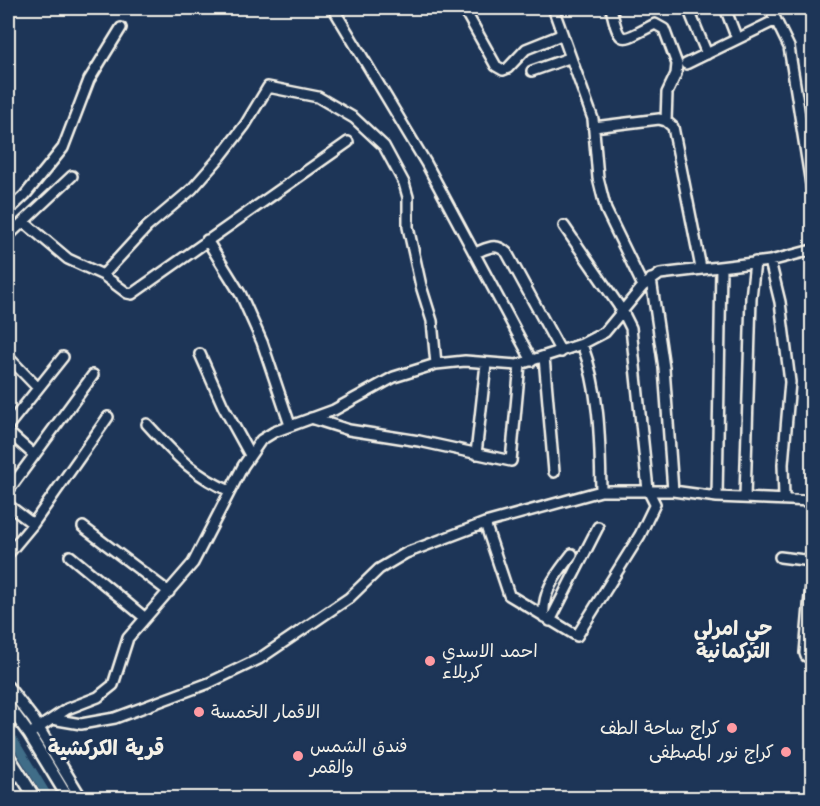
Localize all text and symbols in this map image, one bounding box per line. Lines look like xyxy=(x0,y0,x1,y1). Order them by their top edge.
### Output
district label: حي امرلي التركمانية xyxy=(694,617,772,663)
place label: احمد الاسدي كربلاء xyxy=(442,641,538,683)
marker: احمد الاسدي كربلاء xyxy=(423,654,437,668)
place label: الاقمار الخمسة xyxy=(211,702,320,723)
marker: الاقمار الخمسة xyxy=(192,705,206,719)
place label: كراج ساحة الطف xyxy=(600,718,720,740)
marker: كراج ساحة الطف xyxy=(725,721,739,735)
district label: قرية الكركشية xyxy=(48,736,164,761)
place label: فندق الشمس والقمر xyxy=(308,736,407,778)
place label: كراج نور المصطفى xyxy=(649,742,774,764)
marker: كراج نور المصطفى xyxy=(779,745,793,759)
marker: فندق الشمس والقمر xyxy=(291,749,305,763)

